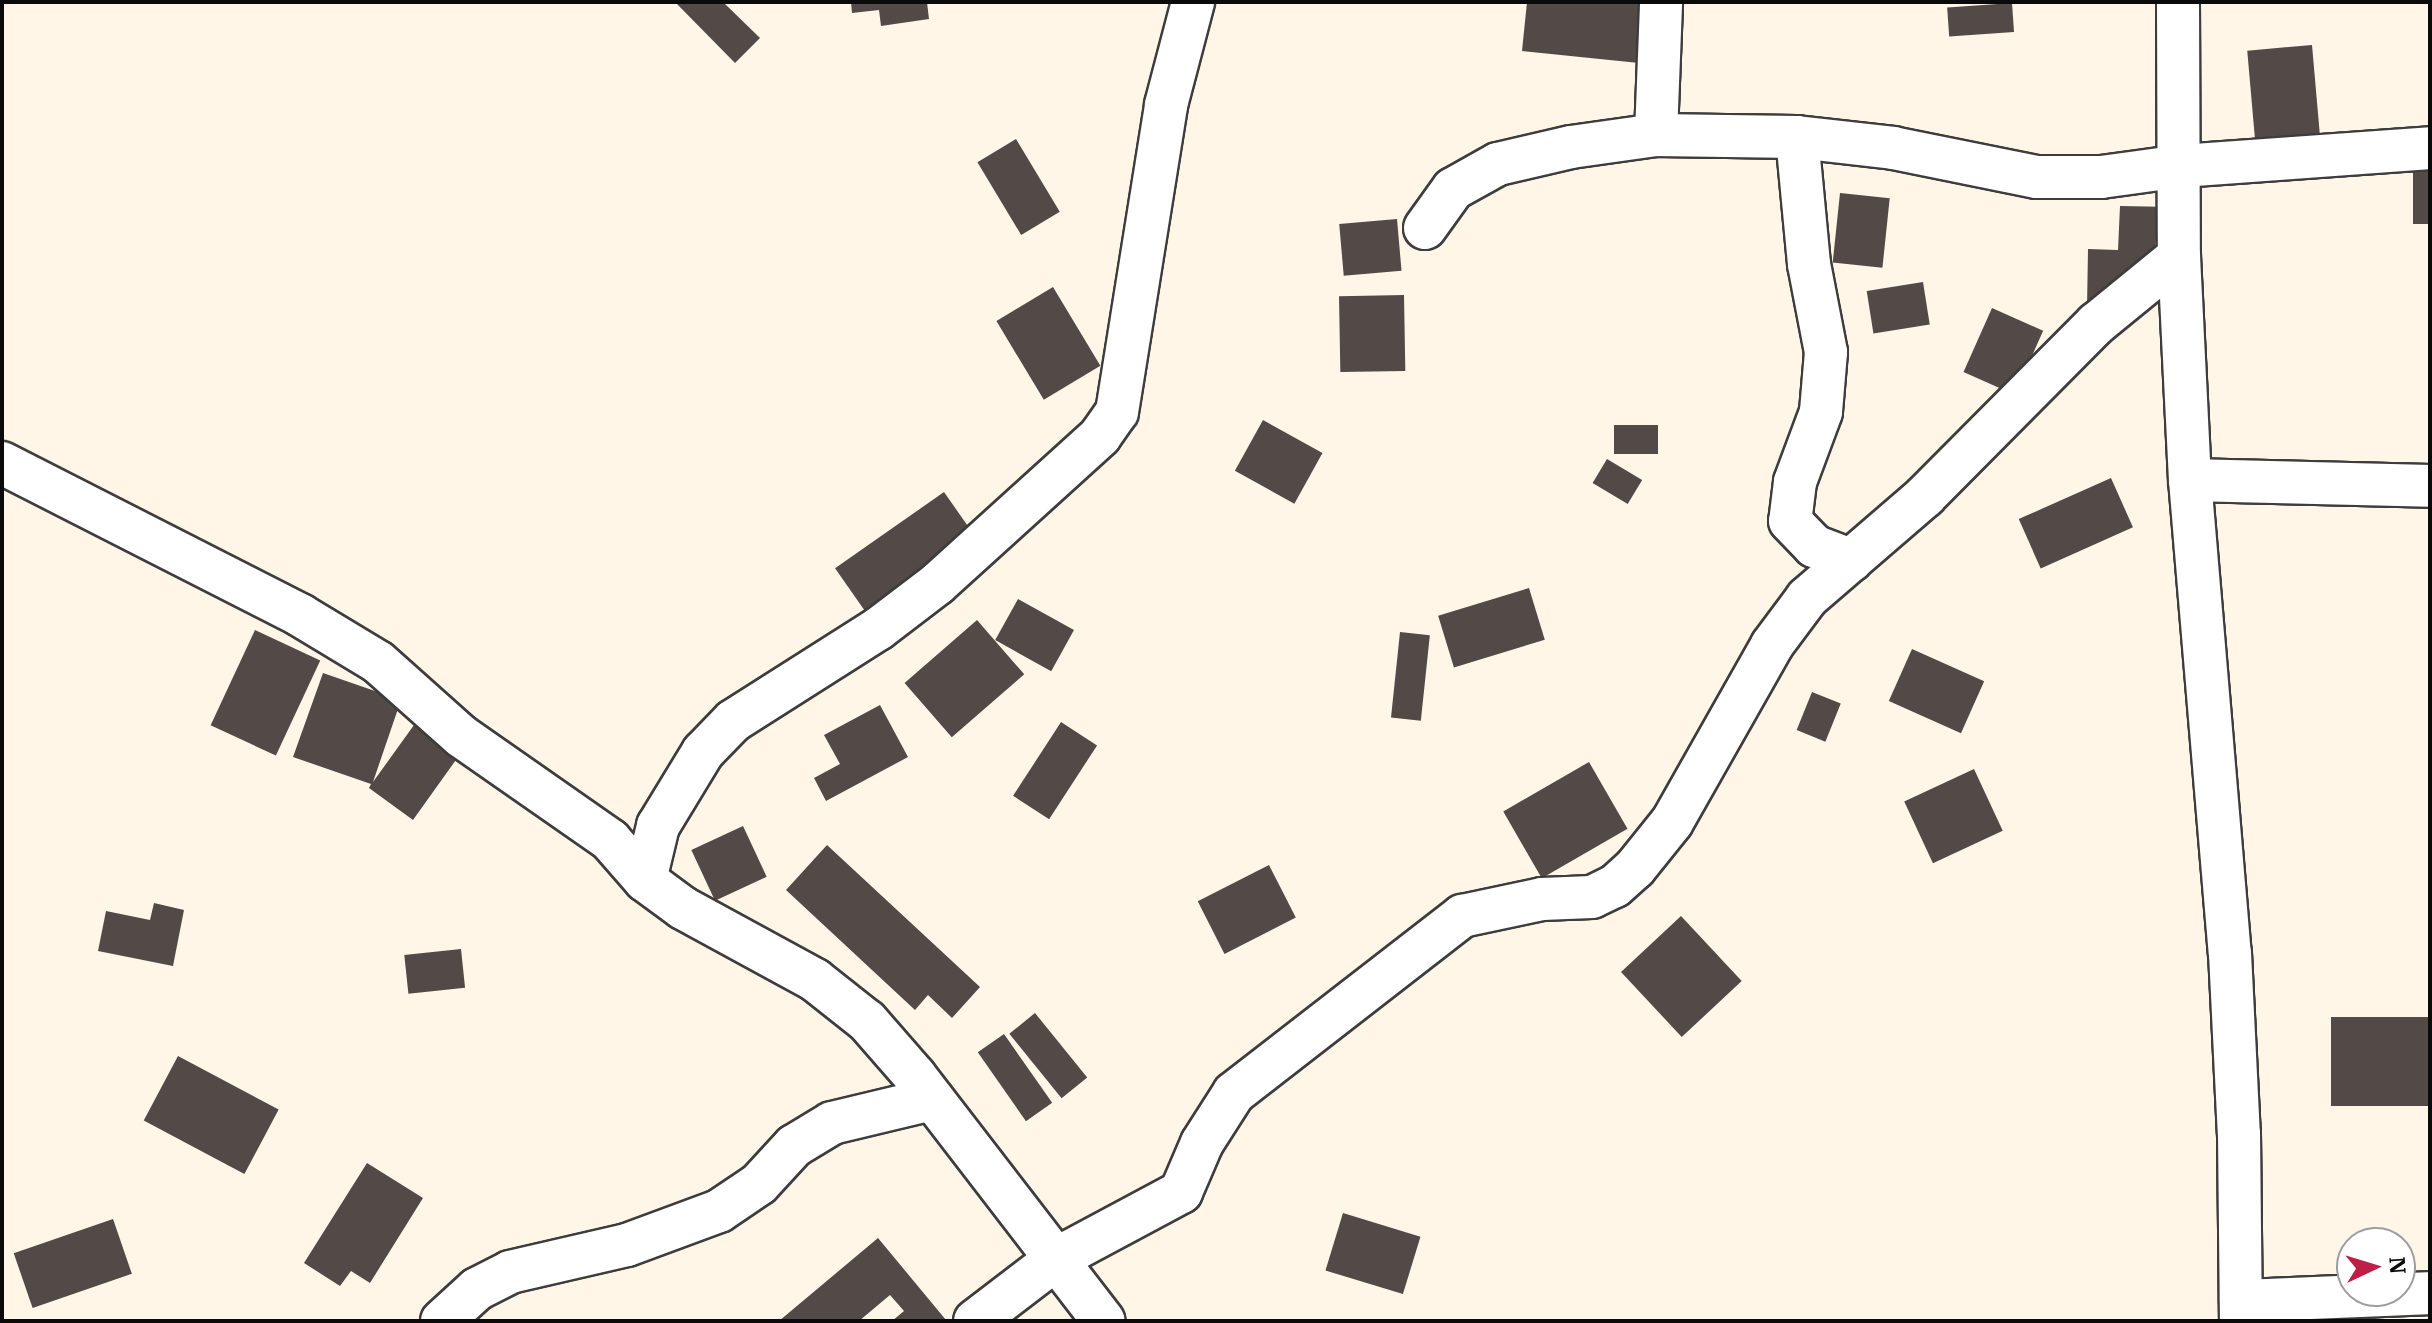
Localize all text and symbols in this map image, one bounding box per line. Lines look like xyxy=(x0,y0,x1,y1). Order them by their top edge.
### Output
north arrow xyxy=(2336,1227,2416,1307)
text: N xyxy=(2383,1256,2414,1275)

